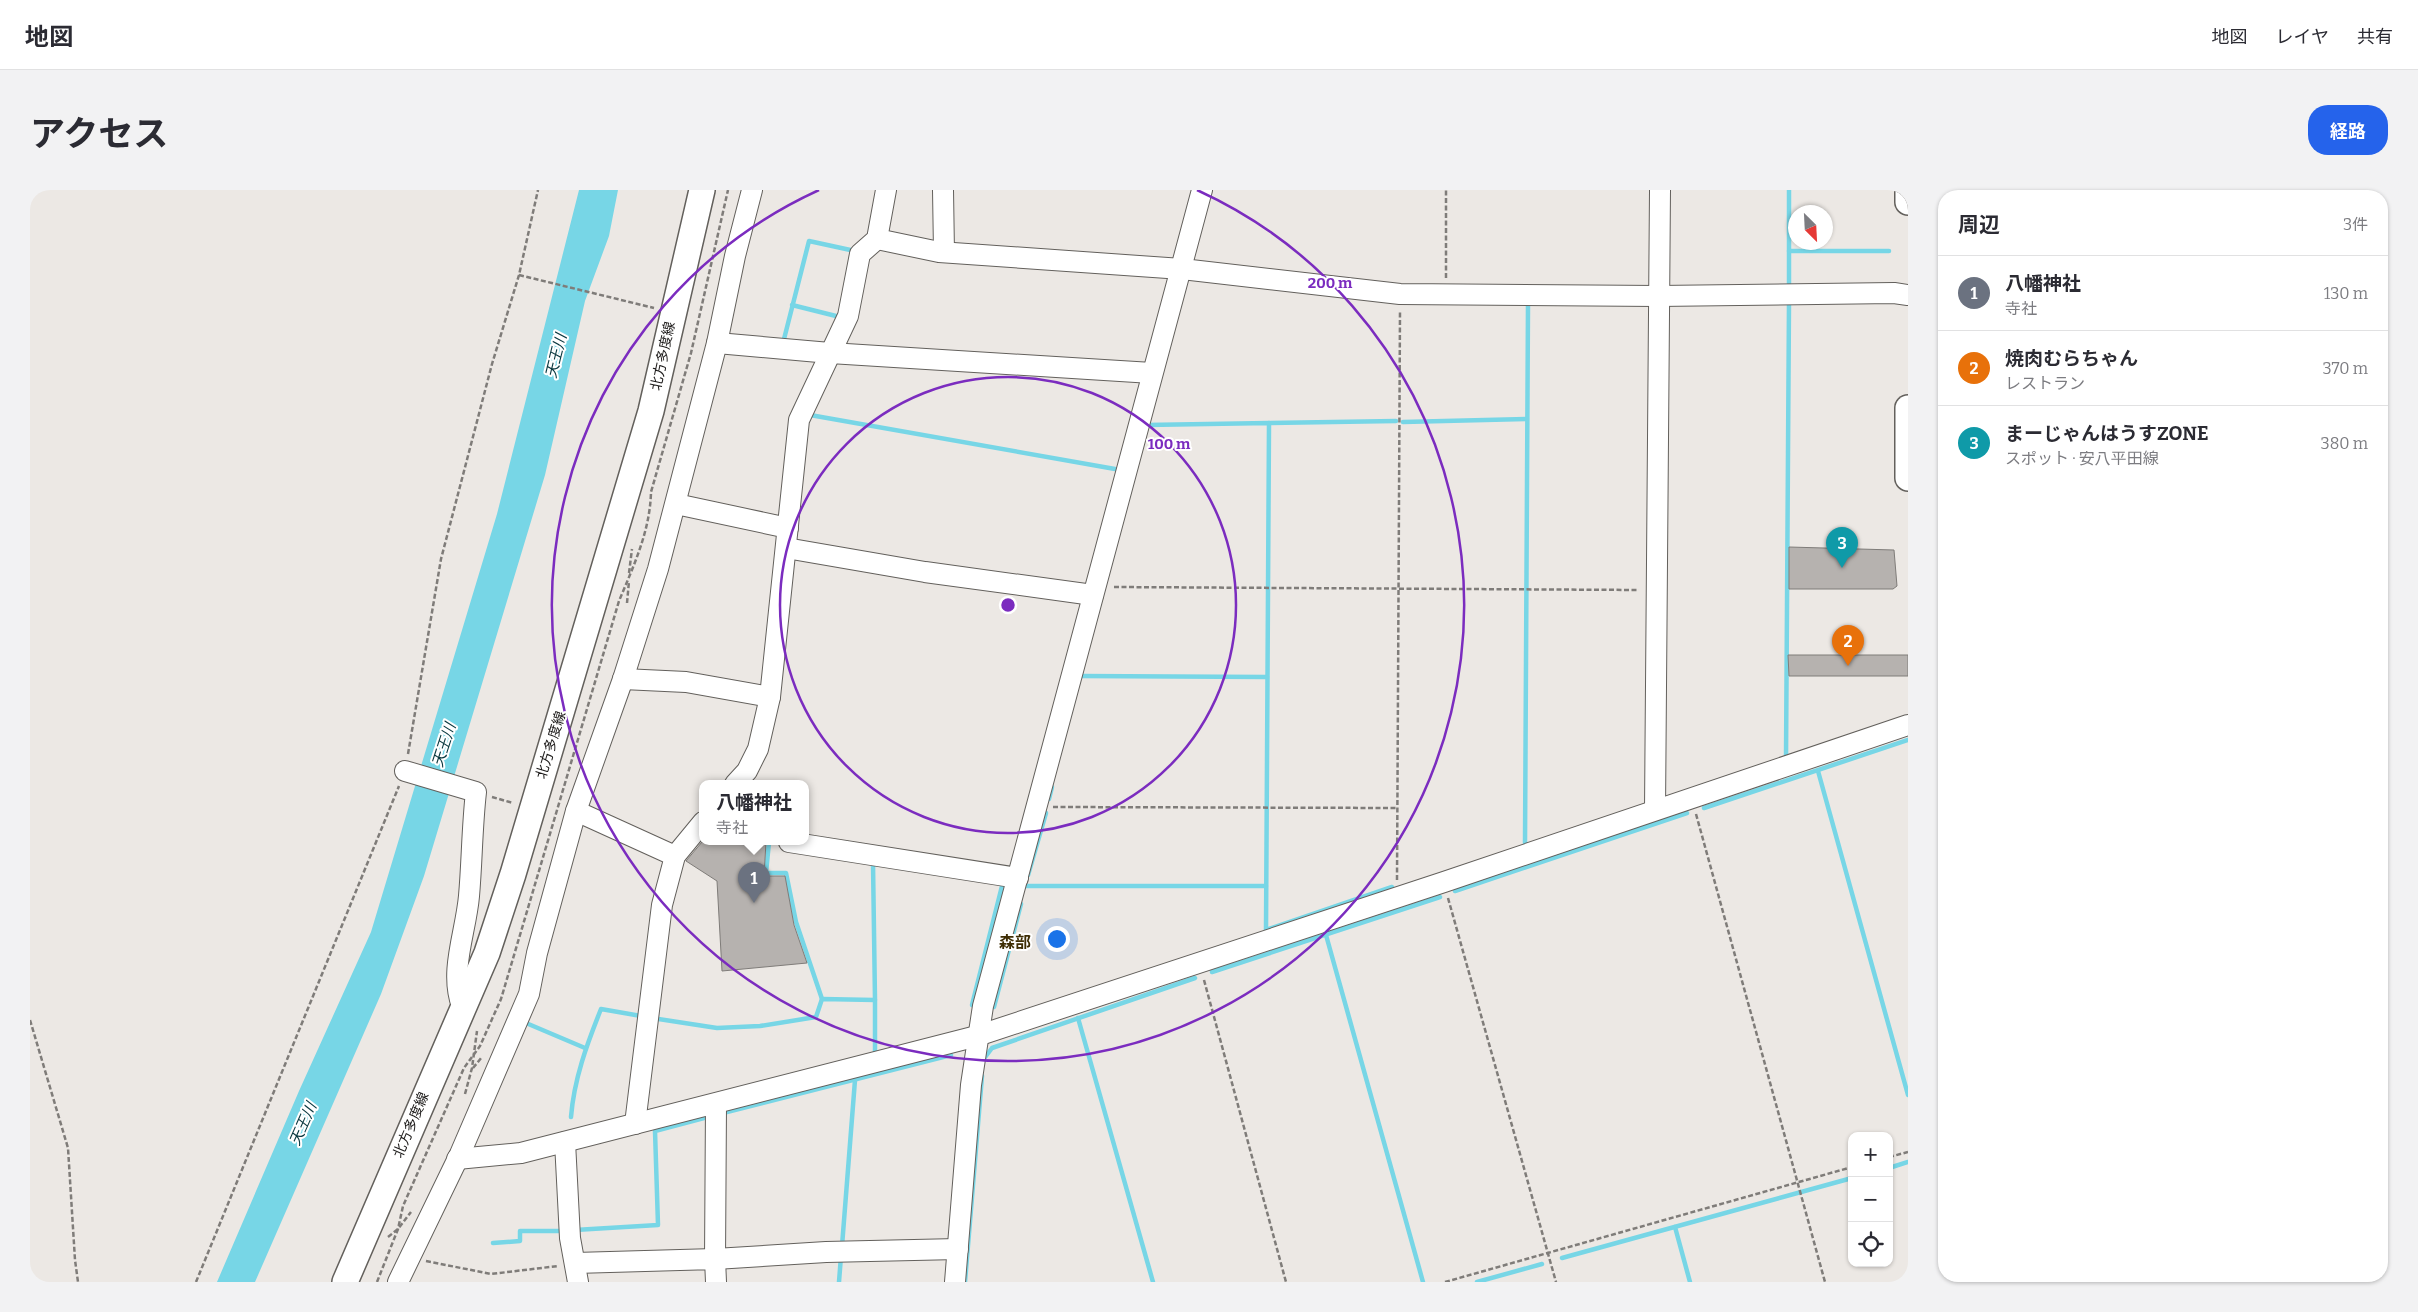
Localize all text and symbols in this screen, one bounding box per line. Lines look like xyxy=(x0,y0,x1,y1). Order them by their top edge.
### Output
text: 地図 xyxy=(25,23,73,51)
text: 地図 xyxy=(2212,26,2248,48)
text: レイヤ xyxy=(2276,26,2329,48)
text: 共有 xyxy=(2357,26,2393,48)
button: 経路 xyxy=(2308,105,2388,155)
text: アクセス xyxy=(30,113,168,155)
north arrow xyxy=(1788,205,1833,250)
text: 周辺 xyxy=(1958,212,2000,238)
text: 3件 xyxy=(2343,215,2368,234)
text: 八幡神社 xyxy=(2005,272,2081,295)
text: 200 m xyxy=(1308,274,1353,292)
text: 1 xyxy=(1971,284,1977,303)
text: 130 m xyxy=(2324,284,2368,303)
text: 寺社 xyxy=(2005,299,2037,318)
street label: 北方多度線 xyxy=(647,320,679,392)
water label: 天王川 xyxy=(542,330,571,380)
text: 焼肉むらちゃん xyxy=(2005,347,2138,370)
text: 2 xyxy=(1969,359,1979,378)
text: 370 m xyxy=(2322,359,2368,378)
text: レストラン xyxy=(2005,374,2085,393)
text: まーじゃんはうすZONE xyxy=(2005,422,2209,445)
text: 3 xyxy=(1969,434,1979,453)
text: 380 m xyxy=(2321,434,2368,453)
text: 100 m xyxy=(1148,435,1191,453)
text: スポット · 安八平田線 xyxy=(2005,449,2159,468)
pin: 3 xyxy=(1826,527,1858,568)
centre of rings xyxy=(999,596,1017,614)
pin: 2 xyxy=(1832,625,1864,666)
street label: 北方多度線 xyxy=(533,709,569,781)
water label: 天王川 xyxy=(428,719,460,769)
popup xyxy=(699,780,809,845)
text: 八幡神社 xyxy=(716,791,792,814)
text: 寺社 xyxy=(716,818,748,837)
pin: 1 xyxy=(738,862,770,903)
your location xyxy=(1044,926,1070,952)
district label: 森部 xyxy=(999,933,1031,952)
street label: 北方多度線 xyxy=(390,1089,432,1161)
water label: 天王川 xyxy=(286,1098,321,1148)
map controls xyxy=(1848,1132,1893,1267)
button: + xyxy=(1848,1132,1893,1177)
button: − xyxy=(1848,1177,1893,1222)
button: locate xyxy=(1848,1222,1893,1267)

